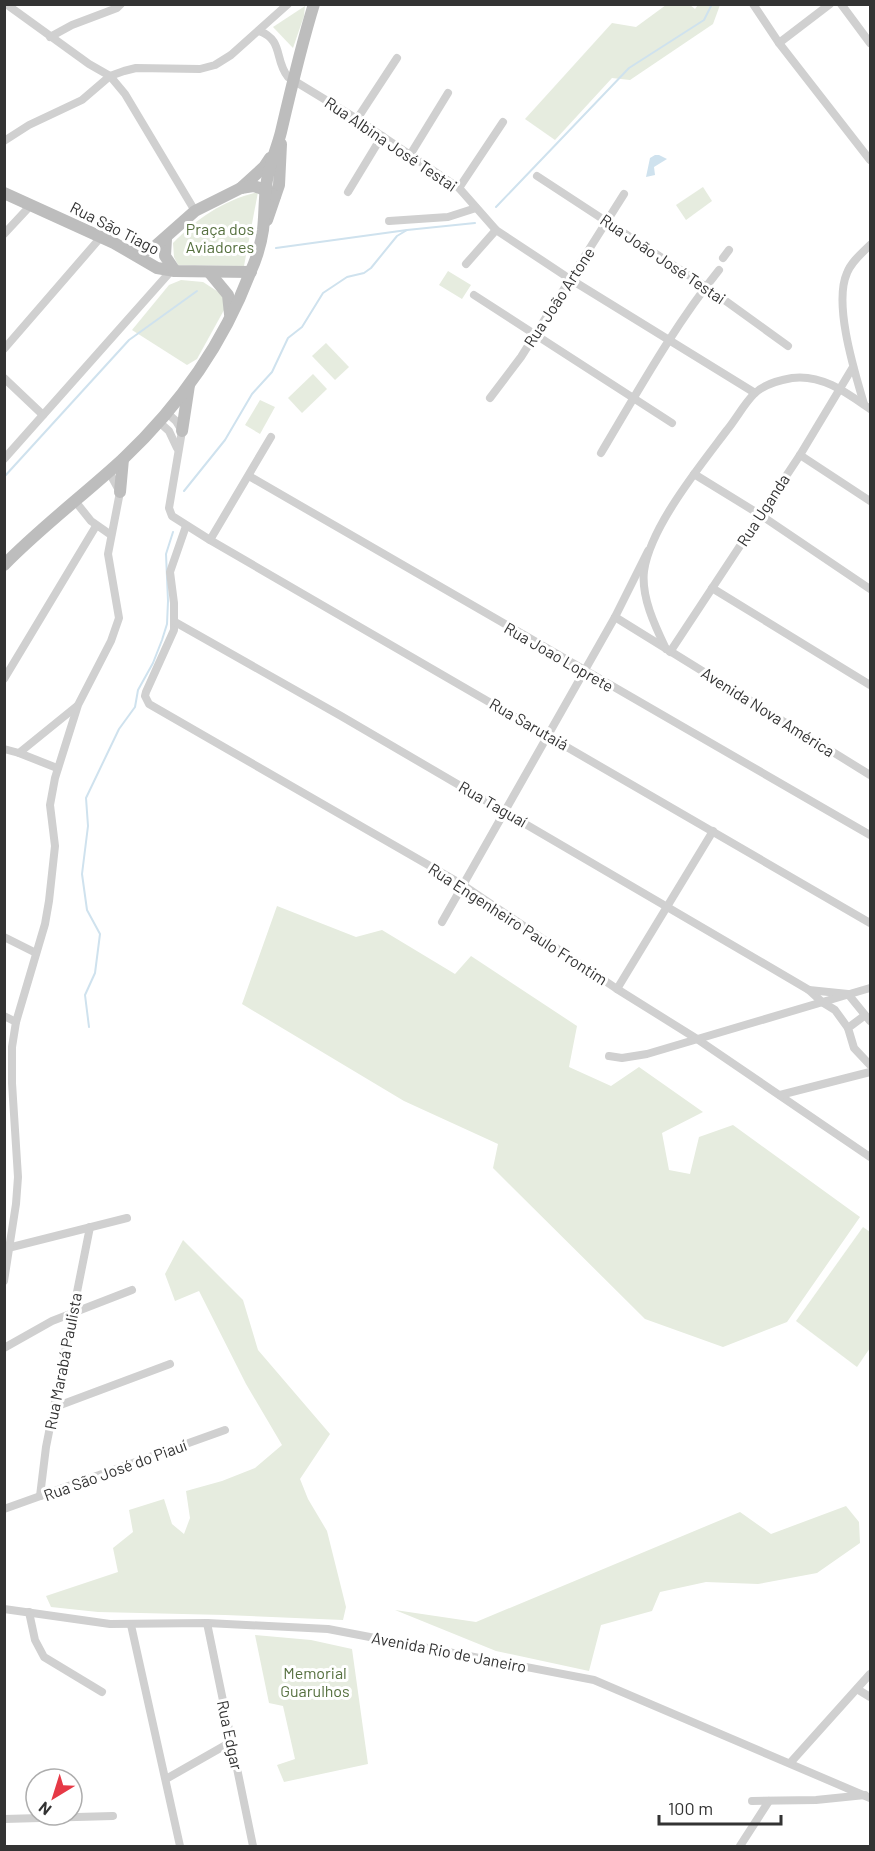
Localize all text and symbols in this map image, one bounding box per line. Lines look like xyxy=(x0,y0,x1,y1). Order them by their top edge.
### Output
street label: Rua Albina José Testai xyxy=(322,92,461,195)
street label: Rua São Tiago xyxy=(67,197,163,258)
street label: Rua João José Testai xyxy=(597,210,730,308)
park label: Praça dos Aviadores xyxy=(186,219,254,256)
street label: Rua João Artone xyxy=(519,243,598,350)
street label: Rua Uganda xyxy=(732,470,793,549)
street label: Rua Joao Loprete xyxy=(501,618,617,695)
street label: Avenida Nova América xyxy=(698,663,838,760)
street label: Rua Sarutaiá xyxy=(486,693,572,754)
street label: Rua Taguaí xyxy=(456,776,531,831)
street label: Rua Engenheiro Paulo Frontim xyxy=(425,859,611,989)
street label: Rua Marabá Paulista xyxy=(40,1291,85,1431)
street label: Rua São José do Piauí xyxy=(41,1435,189,1504)
street label: Avenida Rio de Janeiro xyxy=(370,1627,528,1676)
park label: Memorial Guarulhos xyxy=(280,1663,350,1700)
street label: Rua Edgar xyxy=(214,1698,247,1772)
north arrow xyxy=(24,1767,84,1827)
scale bar xyxy=(659,1788,780,1826)
text: 100 m xyxy=(668,1797,713,1819)
text: N xyxy=(34,1798,54,1820)

